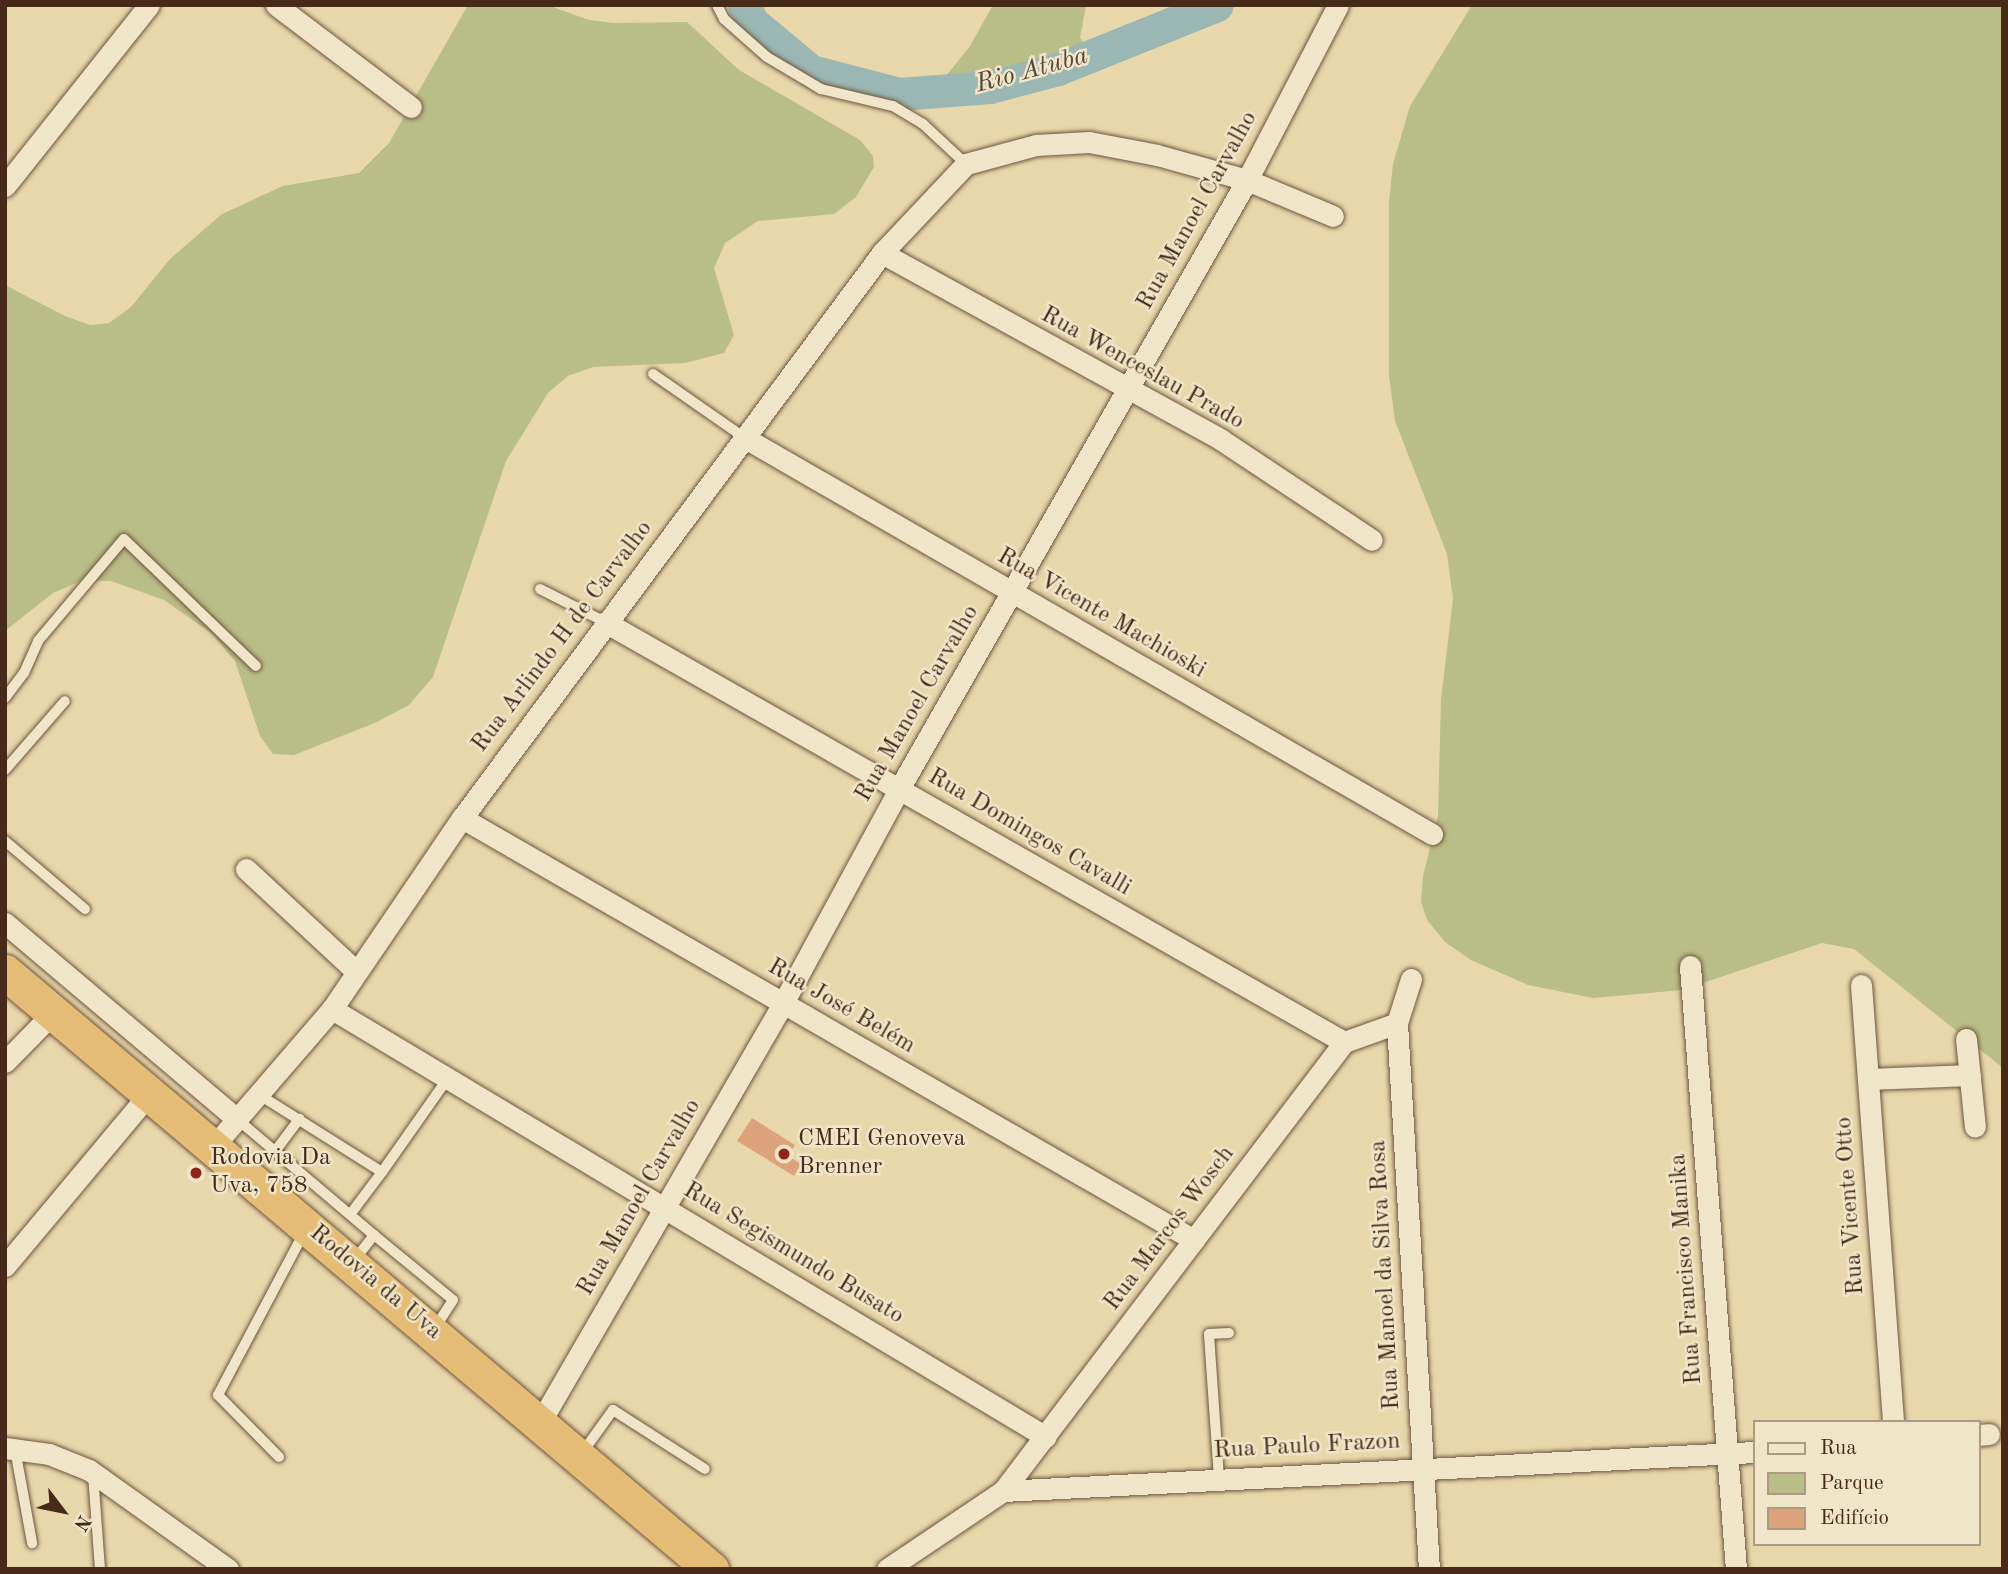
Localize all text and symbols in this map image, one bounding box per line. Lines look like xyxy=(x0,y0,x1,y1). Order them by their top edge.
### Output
water label: Rio Atuba xyxy=(972,41,1092,101)
street label: Rua Manoel Carvalho xyxy=(1131,107,1265,315)
street label: Rua Wenceslau Prado xyxy=(1035,301,1249,437)
street label: Rua Arlindo H de Carvalho xyxy=(466,515,660,759)
street label: Rua Vicente Machioski xyxy=(991,542,1211,686)
street label: Rua Manoel Carvalho xyxy=(850,600,986,808)
street label: Rua Domingos Cavalli xyxy=(922,763,1136,903)
street label: Rua José Belém xyxy=(762,953,920,1061)
street label: Rua Manoel Carvalho xyxy=(572,1094,708,1302)
street label: Rua Vicente Otto xyxy=(1830,1116,1872,1296)
place label: CMEI Genoveva Brenner xyxy=(798,1126,966,1182)
street label: Rua Manoel da Silva Rosa xyxy=(1365,1139,1407,1411)
street label: Rua Marcos Wosch xyxy=(1099,1141,1241,1317)
place label: Rodovia Da Uva, 758 xyxy=(210,1145,331,1201)
marker: CMEI Genoveva Brenner xyxy=(776,1146,792,1162)
street label: Rua Francisco Manika xyxy=(1665,1152,1709,1386)
marker: Rodovia Da Uva, 758 xyxy=(188,1165,204,1181)
street label: Rua Segismundo Busato xyxy=(677,1177,909,1331)
street label: Rodovia da Uva xyxy=(303,1219,447,1347)
legend xyxy=(1752,1420,1980,1546)
street label: Rua Paulo Frazon xyxy=(1213,1428,1401,1466)
text: Rua xyxy=(1820,1438,1857,1459)
text: Parque xyxy=(1820,1473,1884,1494)
north arrow xyxy=(28,1476,98,1546)
text: Edifício xyxy=(1820,1508,1889,1529)
text: N xyxy=(69,1511,93,1534)

